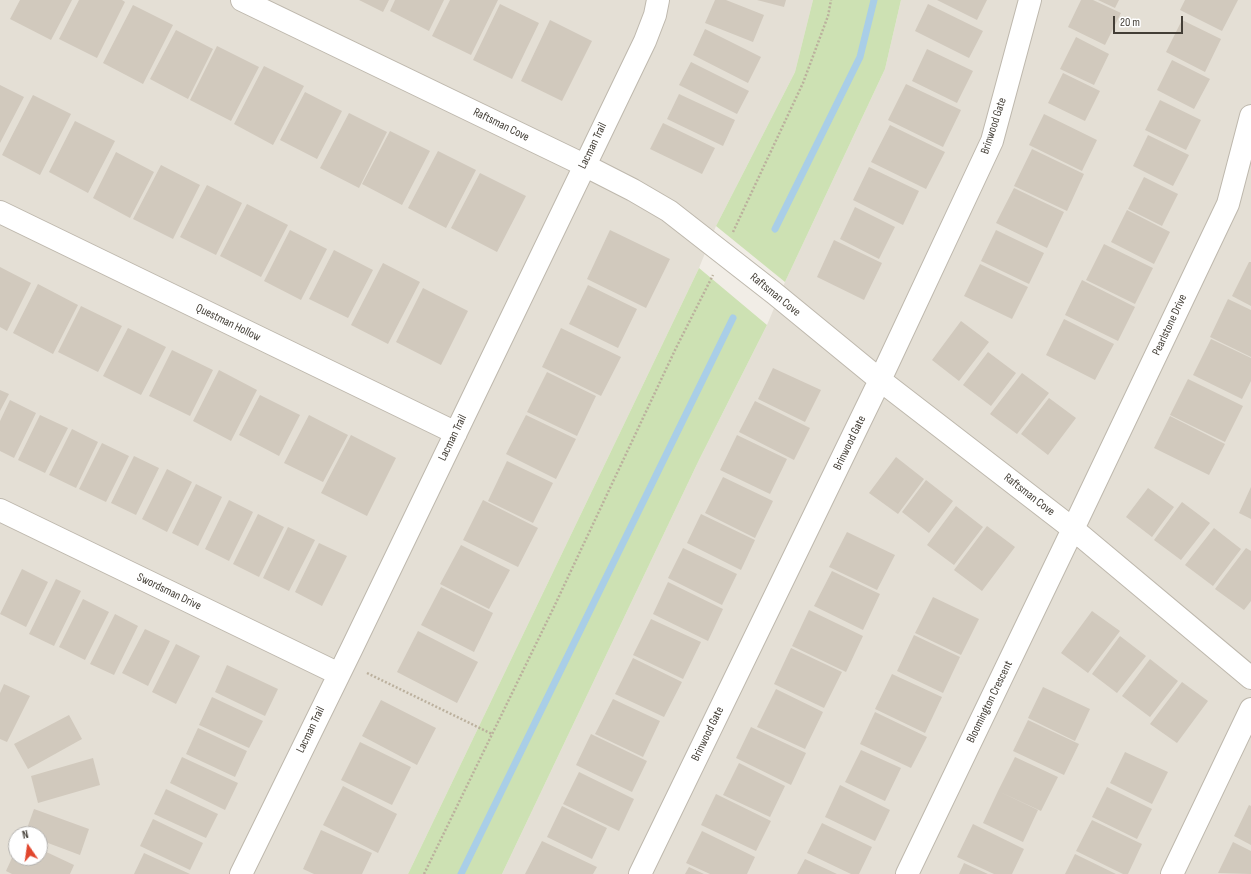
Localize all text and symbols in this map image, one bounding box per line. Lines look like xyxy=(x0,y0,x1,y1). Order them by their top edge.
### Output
scale bar xyxy=(1115,8,1185,34)
text: 20 m xyxy=(1120,15,1140,30)
street label: Brinwood Gate xyxy=(978,96,1010,156)
street label: Raftsman Cove xyxy=(471,105,531,145)
street label: Lacman Trail xyxy=(576,121,610,171)
street label: Raftsman Cove xyxy=(747,270,803,320)
street label: Pearlstone Drive xyxy=(1150,292,1190,358)
street label: Questman Hollow xyxy=(193,301,263,345)
street label: Lacman Trail xyxy=(436,413,470,463)
street label: Brinwood Gate xyxy=(831,413,869,473)
street label: Raftsman Cove xyxy=(1001,471,1057,519)
street label: Swordsman Drive xyxy=(135,570,203,614)
street label: Bloomington Crescent xyxy=(964,659,1016,745)
street label: Brinwood Gate xyxy=(689,704,727,764)
street label: Lacman Trail xyxy=(294,705,328,755)
north arrow xyxy=(8,826,48,866)
text: N xyxy=(21,828,30,842)

